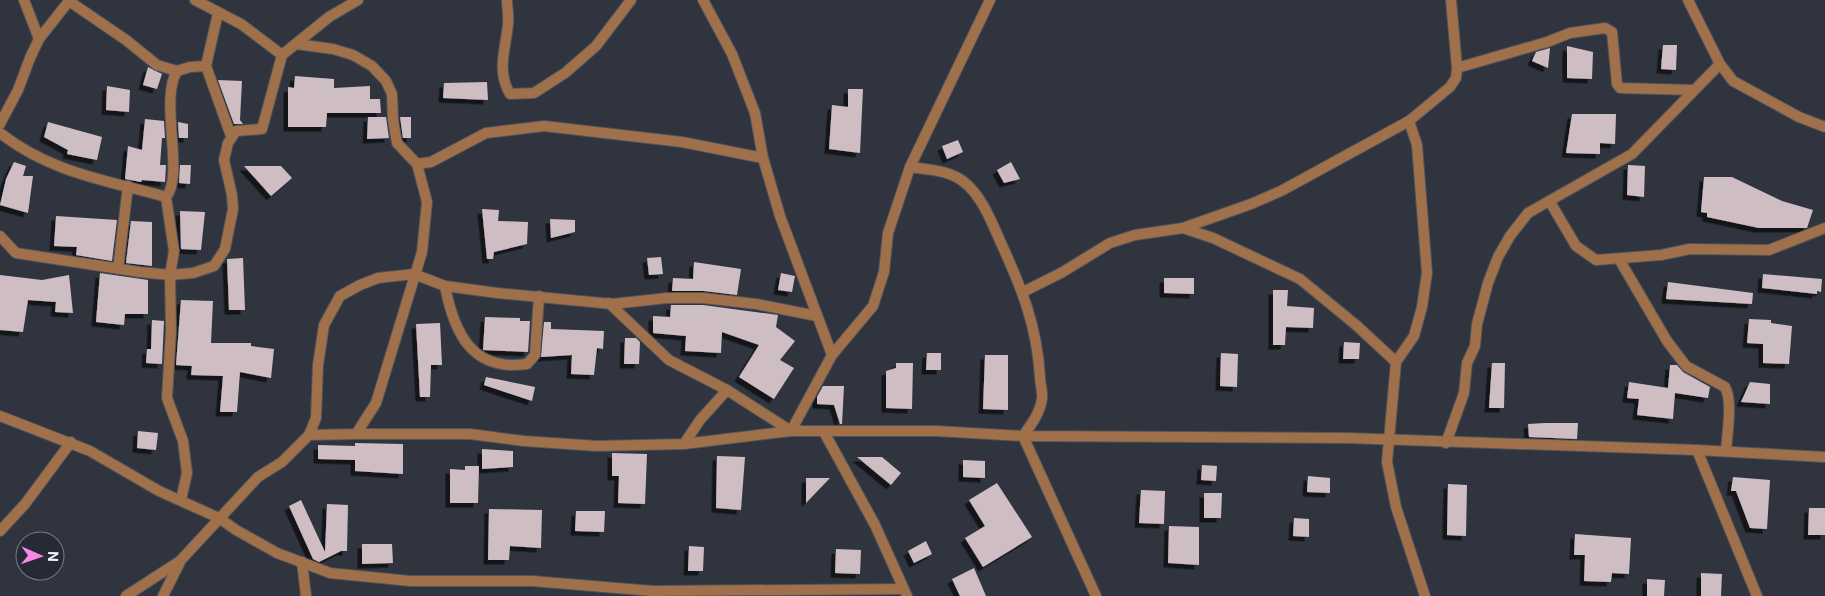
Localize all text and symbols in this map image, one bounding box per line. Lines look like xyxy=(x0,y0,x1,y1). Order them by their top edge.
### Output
north arrow xyxy=(15,531,65,581)
text: N xyxy=(45,551,62,562)

